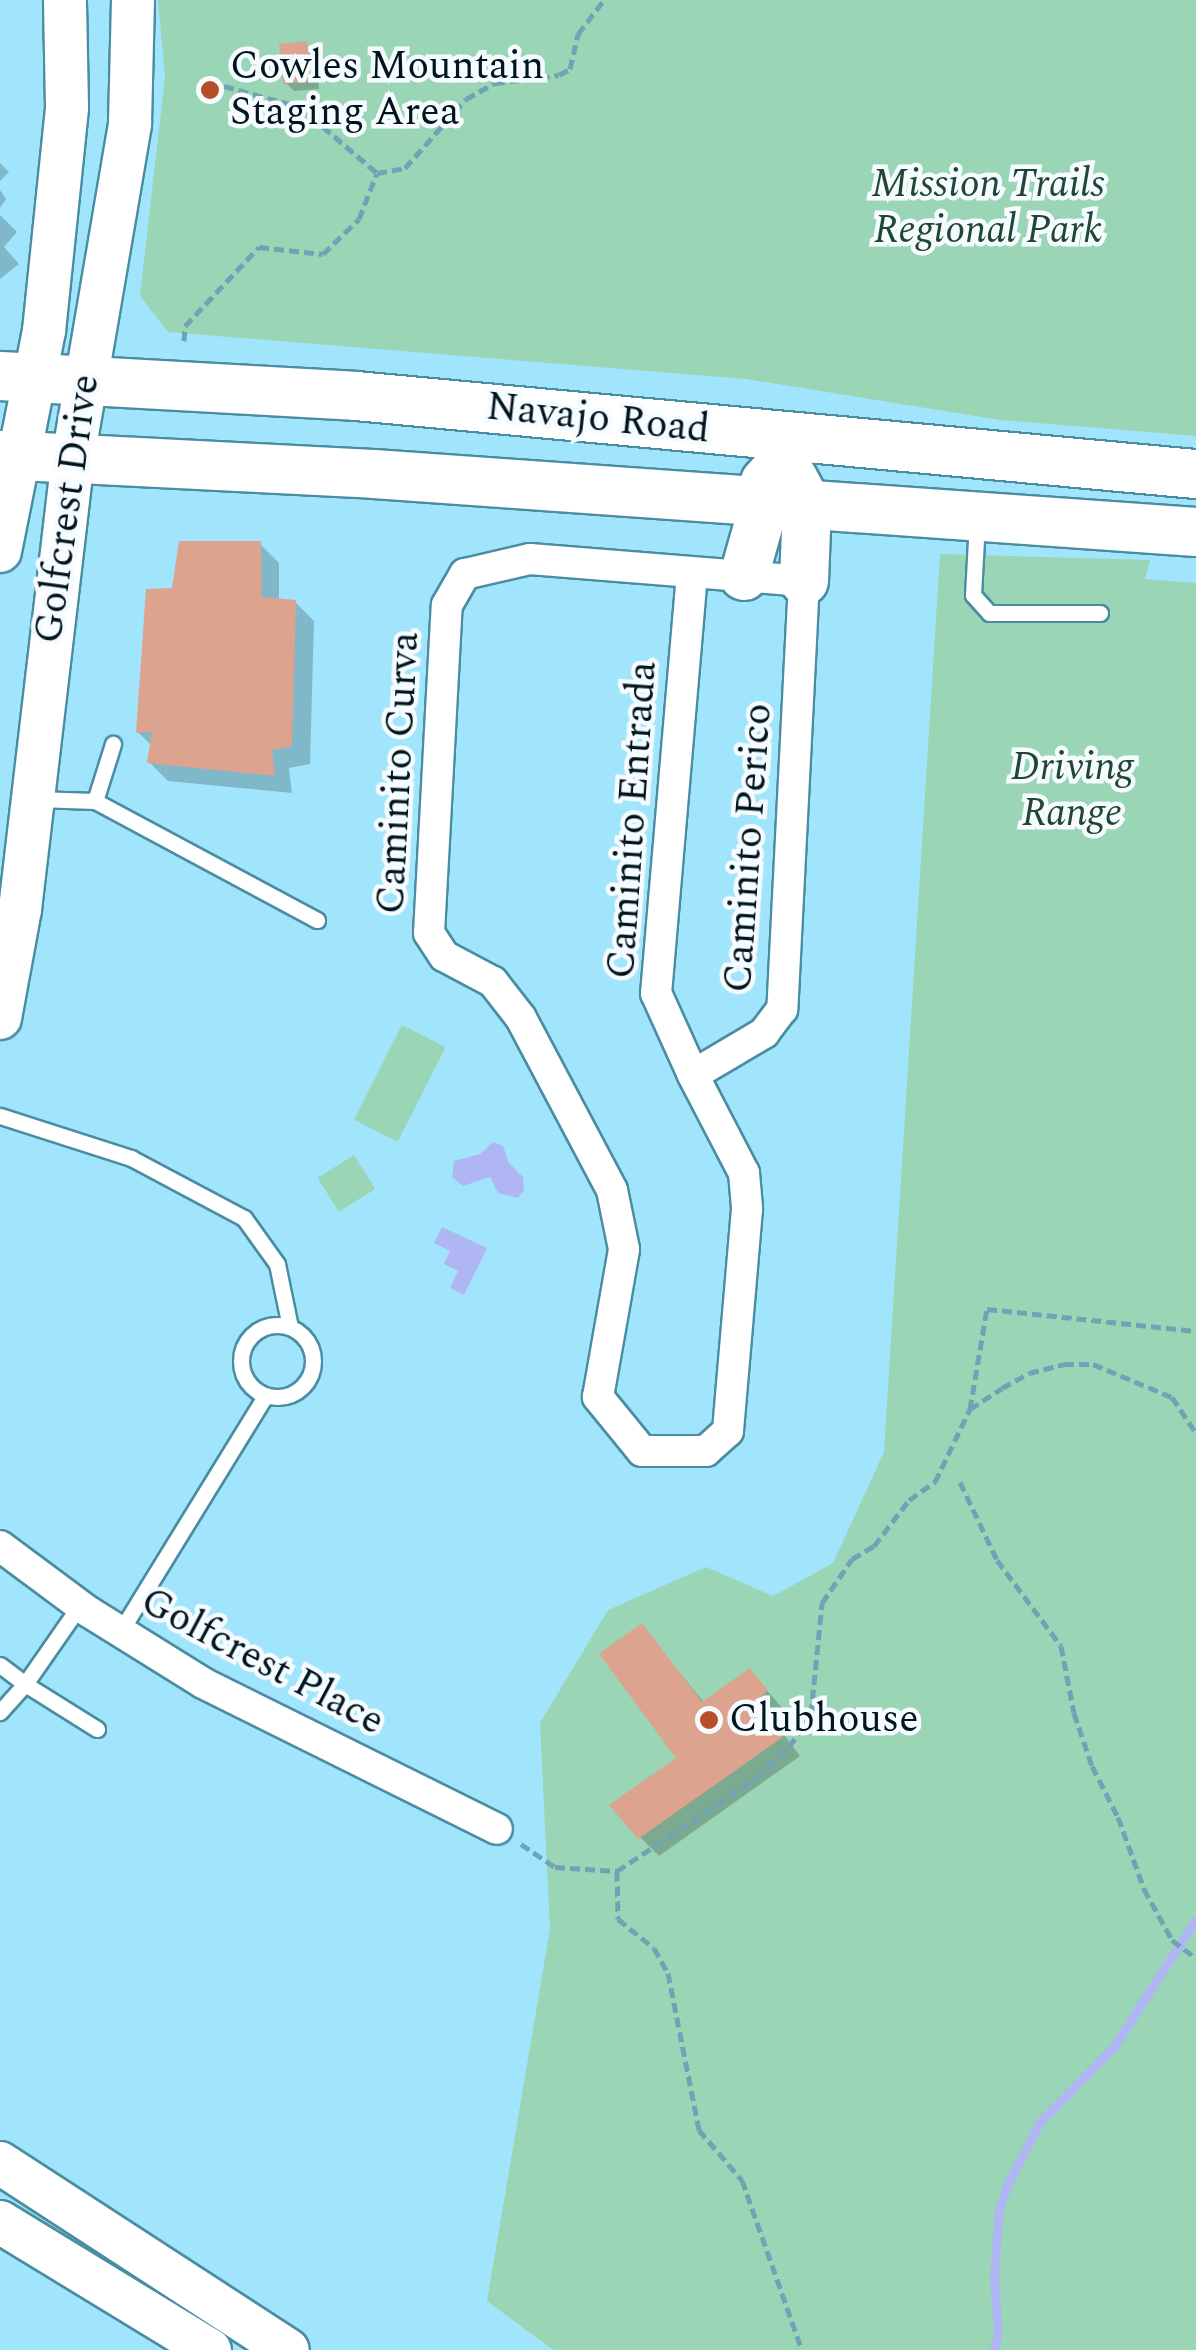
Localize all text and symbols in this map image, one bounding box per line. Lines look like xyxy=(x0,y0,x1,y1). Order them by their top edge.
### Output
place label: Cowles Mountain Staging Area xyxy=(230,43,544,137)
marker: Cowles Mountain Staging Area xyxy=(199,79,221,101)
park label: Mission Trails Regional Park xyxy=(871,161,1105,255)
street label: Golfcrest Drive xyxy=(25,371,111,647)
street label: Navajo Road xyxy=(484,383,712,455)
street label: Caminito Curva xyxy=(368,631,430,915)
street label: Caminito Entrada xyxy=(598,660,668,980)
street label: Caminito Perico xyxy=(715,702,783,994)
park label: Driving Range xyxy=(1011,744,1133,838)
street label: Golfcrest Place xyxy=(132,1578,392,1746)
place label: Clubhouse xyxy=(729,1696,919,1744)
marker: Clubhouse xyxy=(698,1709,720,1731)

